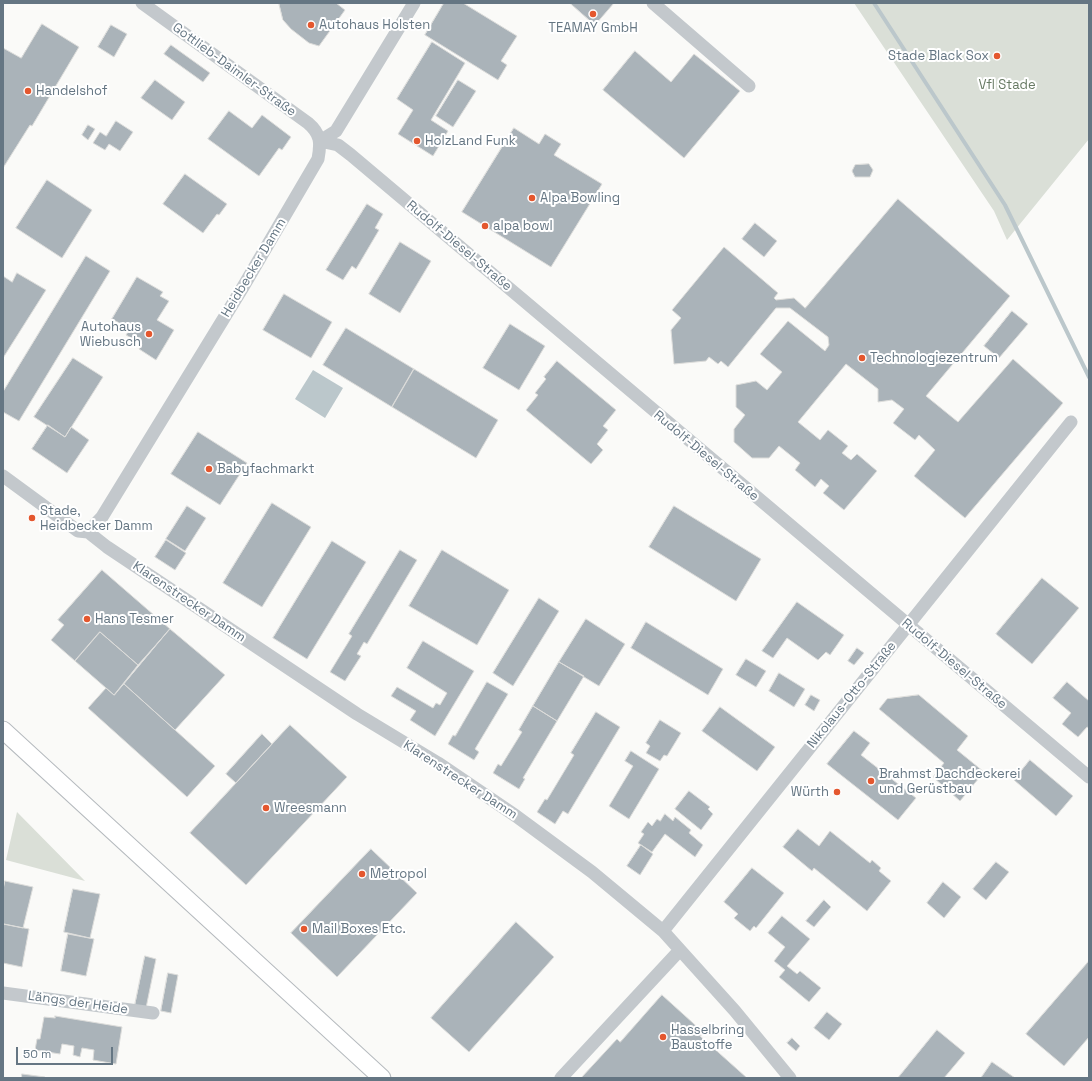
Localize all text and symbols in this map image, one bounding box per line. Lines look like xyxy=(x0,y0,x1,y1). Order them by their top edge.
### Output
marker: TEAMAY GmbH xyxy=(588,9,598,19)
place label: Autohaus Holsten xyxy=(319,17,430,33)
street label: Gottlieb-Daimler-Straße xyxy=(169,20,299,120)
marker: Autohaus Holsten xyxy=(306,20,316,30)
place label: TEAMAY GmbH xyxy=(548,20,638,36)
place label: Stade Black Sox xyxy=(888,48,989,64)
marker: Stade Black Sox xyxy=(992,51,1002,61)
park label: Vfl Stade xyxy=(978,77,1036,93)
place label: Handelshof xyxy=(36,83,108,99)
marker: Handelshof xyxy=(23,86,33,96)
place label: HolzLand Funk xyxy=(425,133,516,149)
marker: HolzLand Funk xyxy=(412,136,422,146)
place label: Alpa Bowling xyxy=(540,190,620,206)
marker: Alpa Bowling xyxy=(527,193,537,203)
street label: Rudolf-Diesel-Straße xyxy=(403,198,515,294)
street label: Heidbecker Damm xyxy=(218,216,290,320)
place label: alpa bowl xyxy=(493,218,553,234)
marker: alpa bowl xyxy=(480,221,490,231)
place label: Autohaus Wiebusch xyxy=(80,319,141,350)
marker: Autohaus Wiebusch xyxy=(144,329,154,339)
place label: Technologiezentrum xyxy=(870,350,998,366)
marker: Technologiezentrum xyxy=(857,353,867,363)
street label: Rudolf-Diesel-Straße xyxy=(650,408,762,504)
place label: Babyfachmarkt xyxy=(217,461,315,477)
marker: Babyfachmarkt xyxy=(204,464,214,474)
place label: Stade, Heidbecker Damm xyxy=(40,503,153,534)
marker: Stade, Heidbecker Damm xyxy=(27,513,37,523)
street label: Klarenstrecker Damm xyxy=(130,558,248,646)
place label: Hans Tesmer xyxy=(95,611,174,627)
marker: Hans Tesmer xyxy=(82,614,92,624)
street label: Rudolf-Diesel-Straße xyxy=(898,616,1010,712)
street label: Nikolaus-Otto-Straße xyxy=(804,639,900,751)
street label: Klarenstrecker Damm xyxy=(400,737,520,823)
place label: Brahmst Dachdeckerei und Gerüstbau xyxy=(879,766,1020,797)
marker: Brahmst Dachdeckerei und Gerüstbau xyxy=(866,776,876,786)
place label: Würth xyxy=(791,784,829,800)
marker: Würth xyxy=(832,787,842,797)
place label: Wreesmann xyxy=(274,800,347,816)
marker: Wreesmann xyxy=(261,803,271,813)
place label: Metropol xyxy=(370,866,427,882)
marker: Metropol xyxy=(357,869,367,879)
place label: Mail Boxes Etc. xyxy=(312,921,406,937)
marker: Mail Boxes Etc. xyxy=(299,924,309,934)
street label: Längs der Heide xyxy=(27,988,129,1018)
place label: Hasselbring Baustoffe xyxy=(671,1022,744,1053)
marker: Hasselbring Baustoffe xyxy=(658,1032,668,1042)
scale bar xyxy=(18,1039,115,1065)
text: 50 m xyxy=(23,1046,51,1062)

